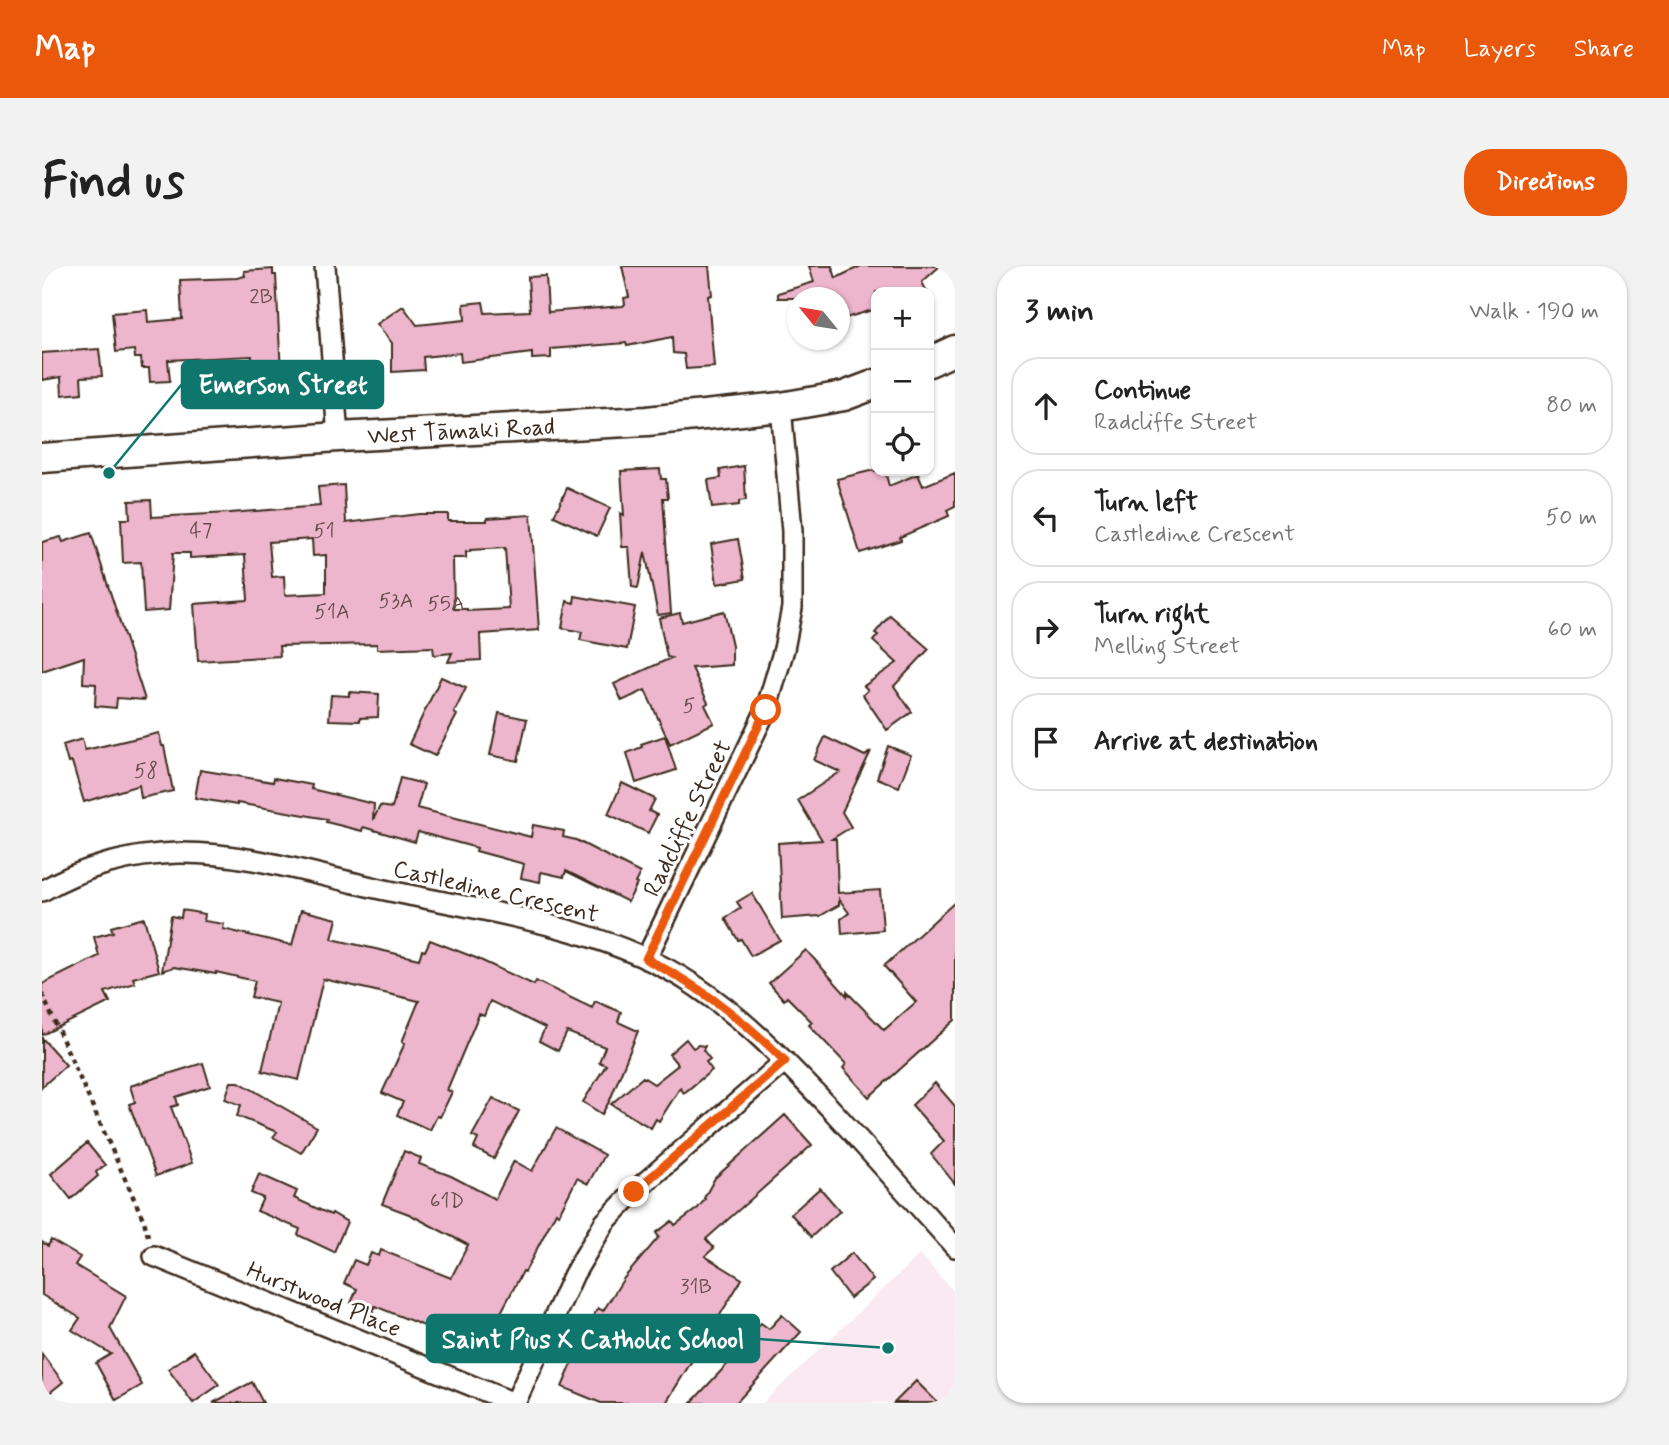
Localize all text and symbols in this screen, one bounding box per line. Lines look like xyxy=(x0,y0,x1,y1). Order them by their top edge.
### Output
text: Map xyxy=(35,27,95,71)
text: Map xyxy=(1382,34,1426,65)
text: Layers xyxy=(1464,34,1536,65)
text: Share xyxy=(1574,34,1634,65)
button: Directions xyxy=(1464,149,1627,216)
text: Find us xyxy=(42,150,185,215)
house number: 2B xyxy=(249,283,273,311)
north arrow xyxy=(787,287,850,350)
map controls xyxy=(871,287,934,476)
button: + xyxy=(871,287,934,350)
text: 3 min xyxy=(1025,292,1094,331)
text: Walk · 190 m xyxy=(1469,297,1599,327)
button: − xyxy=(871,350,934,413)
callout: Emerson Street xyxy=(182,361,383,408)
text: Emerson Street xyxy=(198,369,368,403)
text: Continue xyxy=(1094,374,1191,408)
icon: ahead xyxy=(1027,387,1065,425)
text: 80 m xyxy=(1546,391,1597,421)
text: Radcliffe Street xyxy=(1094,408,1257,438)
street label: West Tāmaki Road xyxy=(367,412,556,452)
button: locate xyxy=(871,413,934,476)
text: Turn left xyxy=(1094,486,1198,520)
icon: left xyxy=(1027,499,1065,537)
text: 50 m xyxy=(1546,503,1597,533)
house number: 47 xyxy=(190,517,212,545)
house number: 51 xyxy=(313,517,335,545)
text: Castledine Crescent xyxy=(1094,520,1295,550)
house number: 53A xyxy=(378,587,414,615)
house number: 55A xyxy=(427,590,465,618)
house number: 51A xyxy=(314,598,350,626)
text: Turn right xyxy=(1094,598,1210,632)
icon: right xyxy=(1027,611,1065,649)
text: 60 m xyxy=(1548,615,1597,645)
text: Melling Street xyxy=(1094,632,1240,662)
house number: 5 xyxy=(683,692,695,720)
route start xyxy=(750,694,781,725)
icon: arrive xyxy=(1027,723,1065,761)
text: Arrive at destination xyxy=(1094,725,1318,759)
street label: Radcliffe Street xyxy=(637,735,740,902)
house number: 58 xyxy=(134,757,158,785)
street label: Castledine Crescent xyxy=(390,854,601,931)
route end xyxy=(618,1176,649,1207)
house number: 61D xyxy=(430,1187,464,1215)
street label: Hurstwood Place xyxy=(242,1255,405,1346)
house number: 31B xyxy=(680,1273,712,1301)
callout: Saint Pius X Catholic School xyxy=(427,1315,759,1362)
text: Saint Pius X Catholic School xyxy=(442,1324,744,1358)

